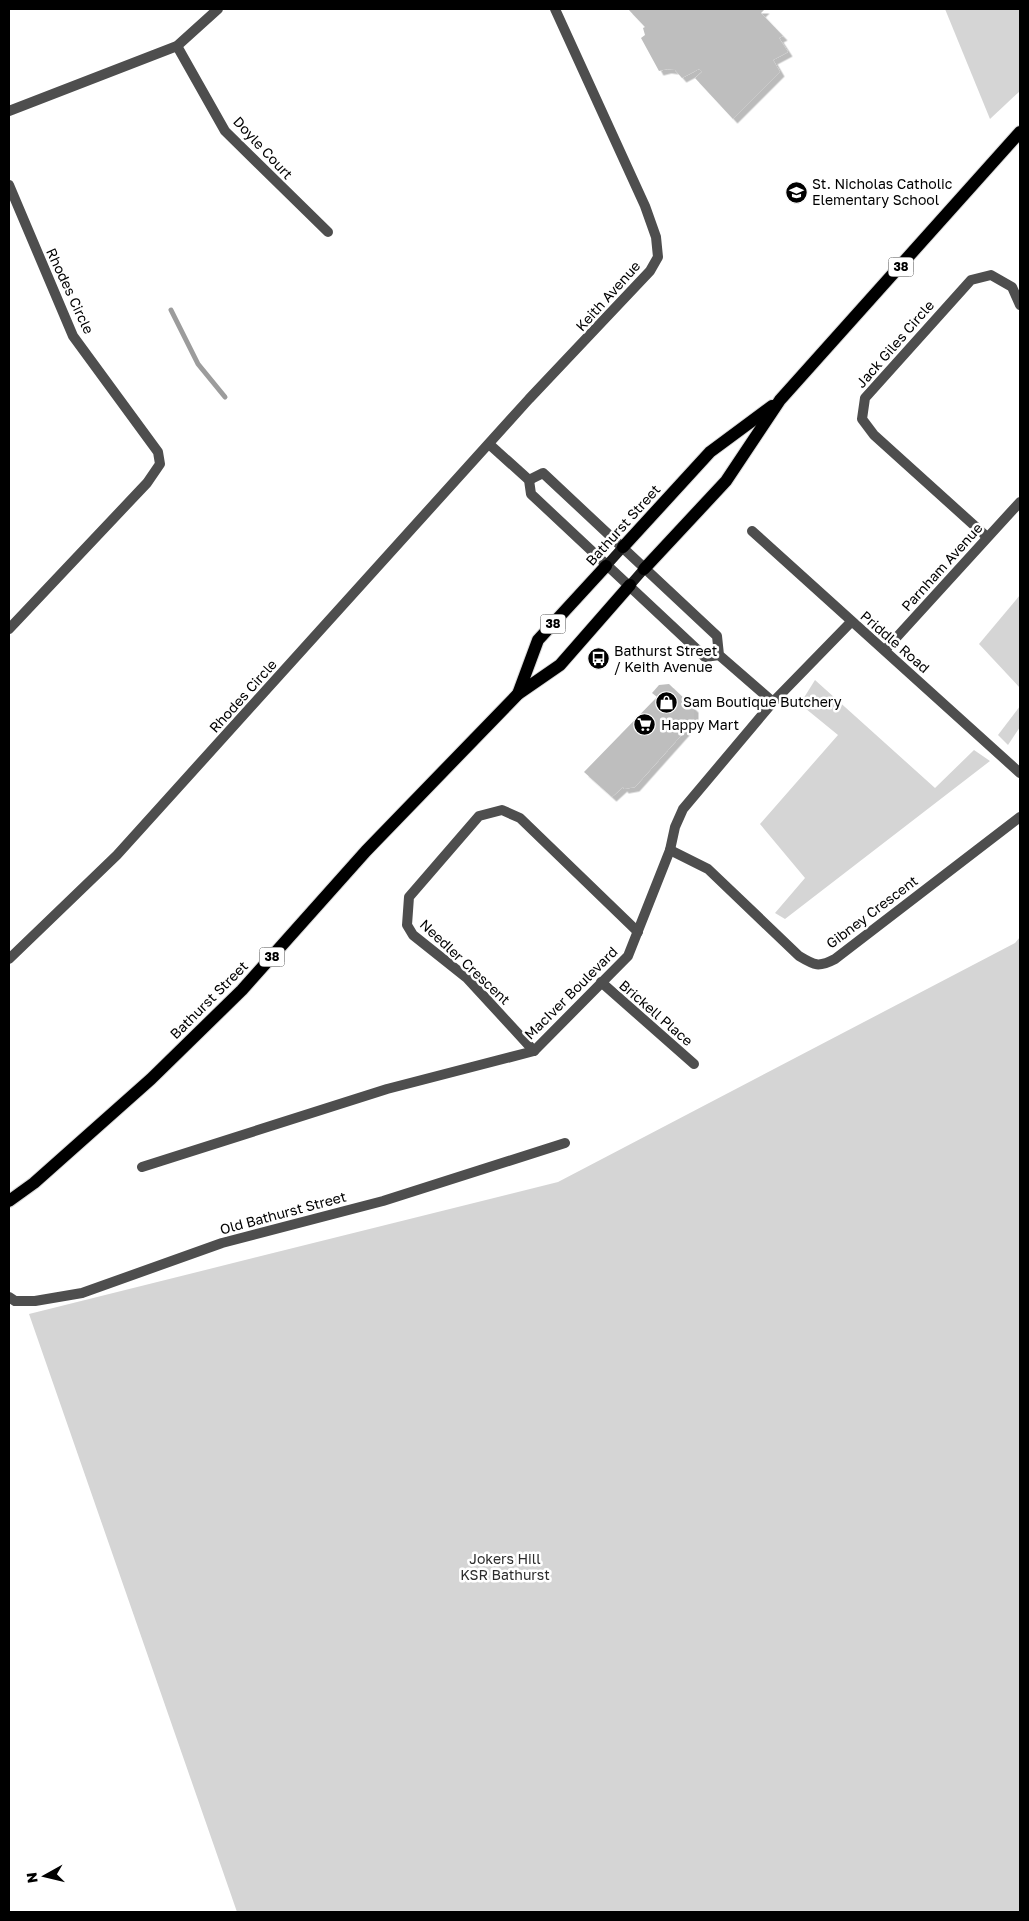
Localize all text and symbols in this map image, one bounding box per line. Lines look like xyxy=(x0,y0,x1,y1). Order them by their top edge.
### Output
street label: Doyle Court xyxy=(230,113,297,183)
place label: St. Nicholas Catholic Elementary School xyxy=(812,175,953,208)
school or university icon: St. Nicholas Catholic Elementary School xyxy=(784,180,808,204)
street label: Rhodes Circle xyxy=(43,245,98,336)
street label: Keith Avenue xyxy=(572,257,644,334)
road number: 38 xyxy=(888,258,914,276)
street label: Jack Giles Circle xyxy=(852,296,937,391)
street label: Bathurst Street xyxy=(582,481,663,569)
street label: Parnham Avenue xyxy=(898,519,986,614)
street label: Priddle Road xyxy=(857,607,933,676)
road number: 38 xyxy=(540,614,566,634)
place label: Bathurst Street / Keith Avenue xyxy=(614,642,717,675)
bus stop icon: Bathurst Street / Keith Avenue xyxy=(586,647,610,671)
street label: Rhodes Circle xyxy=(205,655,280,736)
shop icon: Sam Boutique Butchery xyxy=(655,690,679,714)
place label: Sam Boutique Butchery xyxy=(683,693,842,710)
supermarket icon: Happy Mart xyxy=(633,713,657,737)
place label: Happy Mart xyxy=(661,716,739,733)
street label: Gibney Crescent xyxy=(823,872,921,952)
street label: Needler Crescent xyxy=(417,915,514,1008)
street label: MacIver Boulevard xyxy=(521,943,621,1043)
road number: 38 xyxy=(260,948,284,966)
street label: Bathurst Street xyxy=(166,957,251,1042)
street label: Brickell Place xyxy=(616,976,697,1049)
street label: Old Bathurst Street xyxy=(218,1187,348,1238)
park label: Jokers Hill KSR Bathurst xyxy=(460,1550,550,1583)
north arrow xyxy=(20,1851,70,1901)
text: N xyxy=(22,1871,41,1884)

